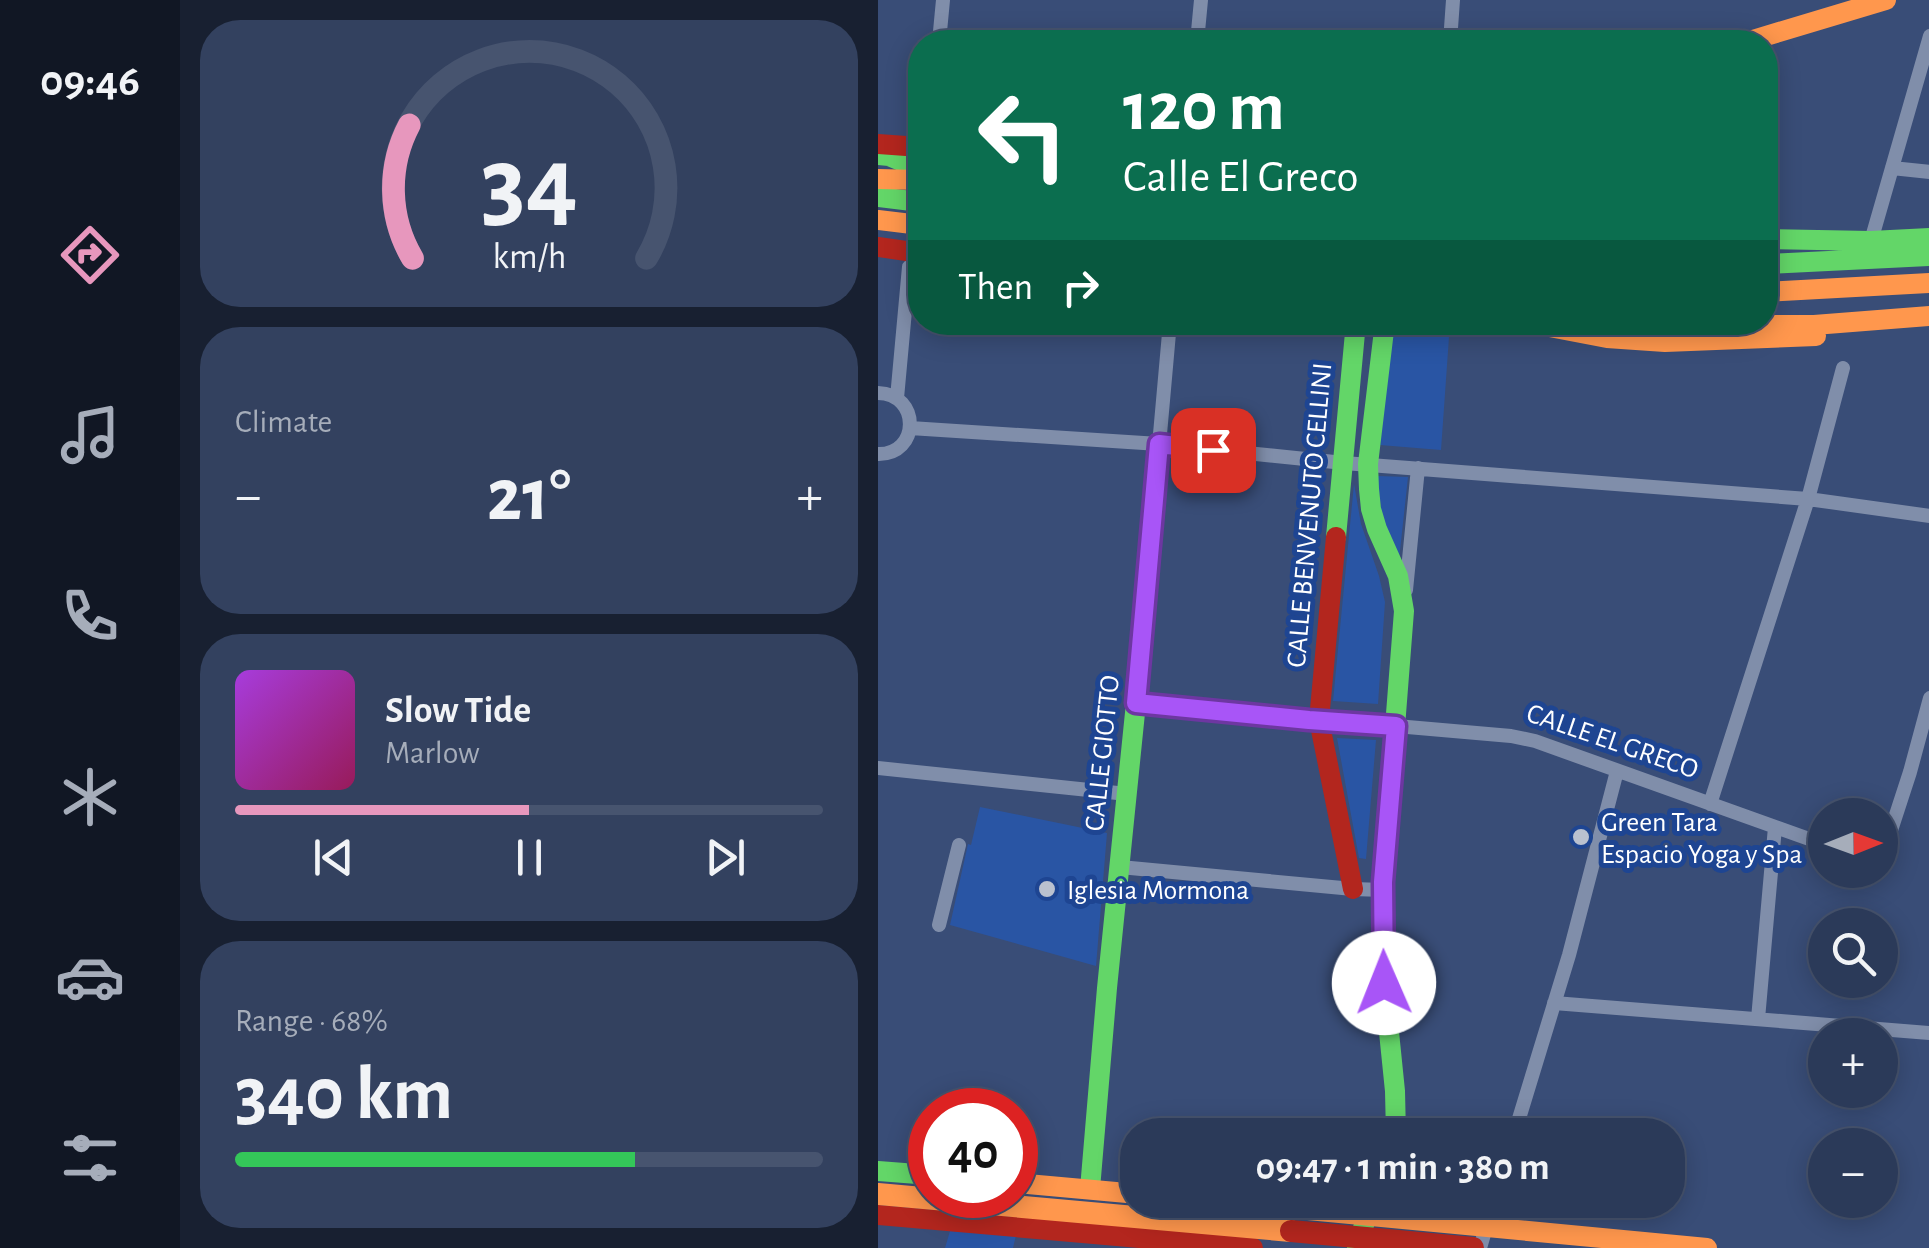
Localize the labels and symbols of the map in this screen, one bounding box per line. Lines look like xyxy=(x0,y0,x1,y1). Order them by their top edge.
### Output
street label: CALLE BENVENUTO CELLINI xyxy=(1283,362,1337,669)
pin xyxy=(1171,408,1256,493)
street label: CALLE GIOTTO xyxy=(1081,674,1125,833)
street label: CALLE EL GRECO xyxy=(1523,699,1702,784)
north arrow xyxy=(1808,798,1898,888)
place label: Green Tara Espacio Yoga y Spa xyxy=(1601,809,1803,869)
marker: Green Tara Espacio Yoga y Spa xyxy=(1570,826,1592,848)
place label: Iglesia Mormona xyxy=(1067,877,1249,905)
marker: Iglesia Mormona xyxy=(1036,878,1058,900)
position arrow xyxy=(1332,931,1436,1035)
speed limit sign: 40 xyxy=(908,1088,1038,1218)

